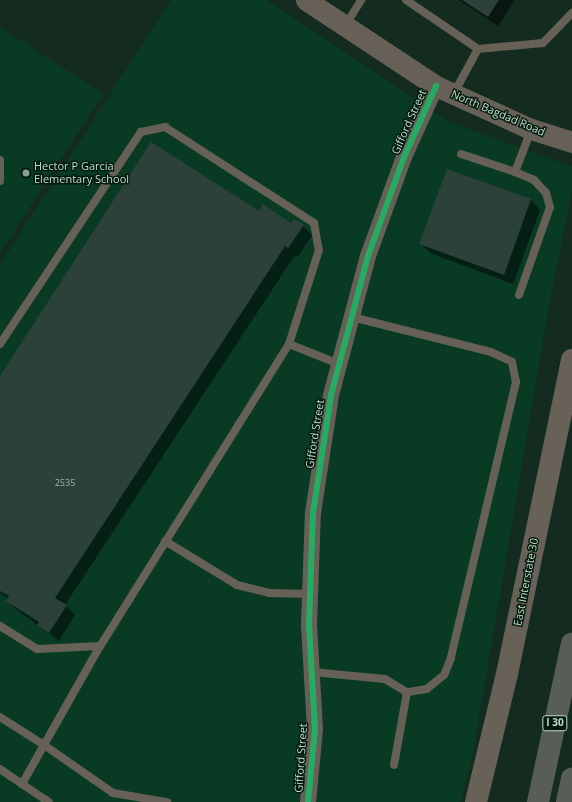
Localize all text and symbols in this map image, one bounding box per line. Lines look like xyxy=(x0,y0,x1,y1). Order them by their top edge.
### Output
street label: North Bagdad Road xyxy=(449,87,547,139)
street label: Gifford Street xyxy=(389,88,429,156)
place label: Hector P Garcia Elementary School xyxy=(34,160,129,186)
marker: Hector P Garcia Elementary School xyxy=(21,168,31,178)
street label: Gifford Street xyxy=(303,399,327,469)
house number: 2535 xyxy=(55,478,75,488)
street label: East Interstate 30 xyxy=(511,537,541,627)
road number: I 30 xyxy=(542,715,568,731)
street label: Gifford Street xyxy=(292,723,310,793)

